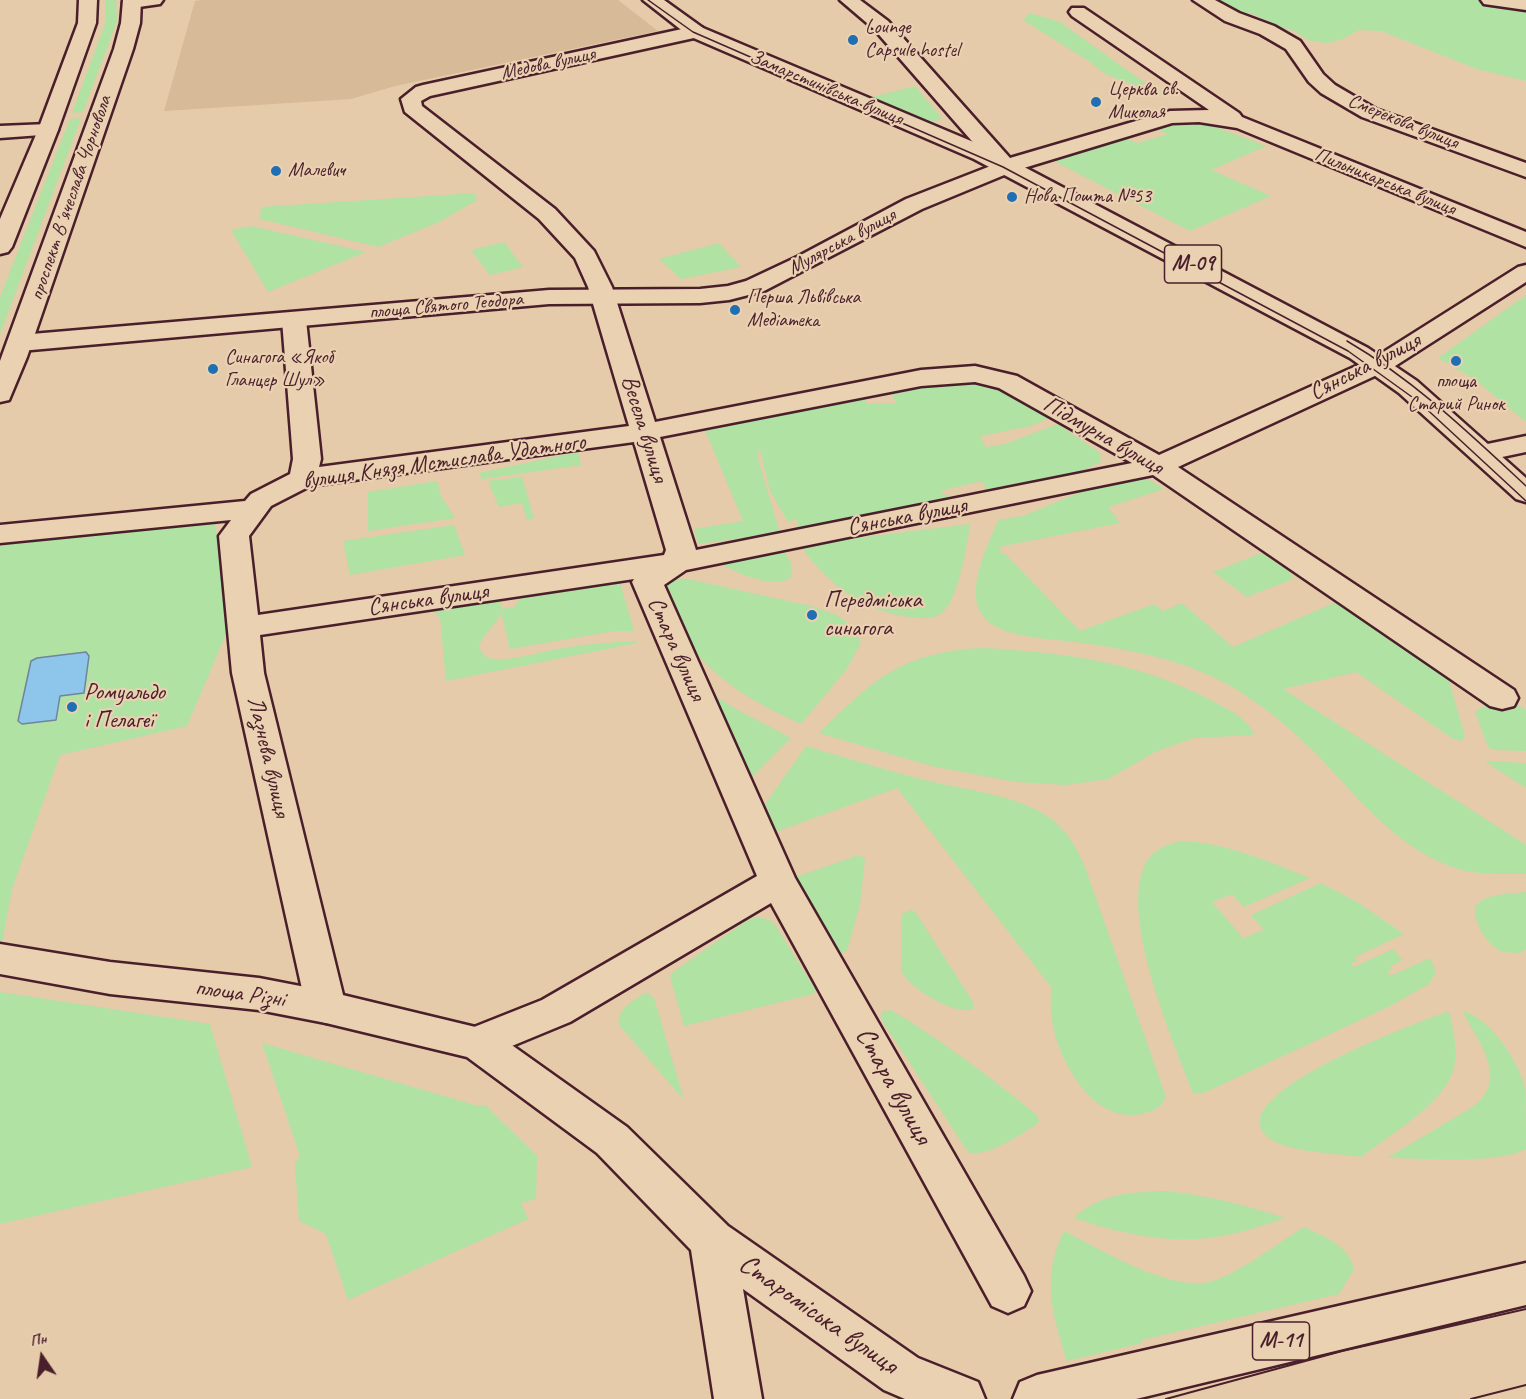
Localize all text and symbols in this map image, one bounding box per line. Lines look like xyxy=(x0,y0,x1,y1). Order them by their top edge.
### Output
place label: Lounge Capsule hostel xyxy=(865,16,959,63)
marker: Lounge Capsule hostel xyxy=(846,33,860,47)
street label: Медова вулиця xyxy=(499,42,597,86)
street label: Замарстинівська вулиця xyxy=(746,45,906,131)
place label: Церква св. Миколая xyxy=(1108,78,1178,125)
street label: Смерекова вулиця xyxy=(1344,89,1462,155)
street label: проспект Вʼячеслава Чорновола xyxy=(25,92,117,304)
marker: Церква св. Миколая xyxy=(1089,95,1103,109)
street label: Пильникарська вулиця xyxy=(1311,143,1459,221)
place label: Малевич xyxy=(288,159,345,183)
marker: Малевич xyxy=(269,164,283,178)
place label: Нова Пошта №53 xyxy=(1024,185,1151,209)
marker: Нова Пошта №53 xyxy=(1005,190,1019,204)
street label: Мулярська вулиця xyxy=(784,204,900,280)
road number: М-09 xyxy=(1164,245,1222,283)
place label: Перша Львівська Медіатека xyxy=(747,286,860,333)
street label: площа Святого Теодора xyxy=(368,287,524,325)
marker: Перша Львівська Медіатека xyxy=(728,303,742,317)
street label: Сянська вулиця xyxy=(1305,327,1425,407)
place label: Синагога «Якоб Гланцер Шул» xyxy=(225,346,333,393)
marker: площа Старий Ринок xyxy=(1449,354,1463,368)
marker: Синагога «Якоб Гланцер Шул» xyxy=(206,362,220,376)
place label: площа Старий Ринок xyxy=(1407,370,1505,417)
street label: Весела вулиця xyxy=(614,372,674,486)
street label: Підмурна вулиця xyxy=(1038,390,1168,482)
street label: вулиця Князя Мстислава Удатного xyxy=(301,428,587,496)
street label: Сянська вулиця xyxy=(845,491,969,543)
street label: Сянська вулиця xyxy=(366,577,490,623)
place label: Передміська синагога xyxy=(824,587,922,643)
street label: Стара вулиця xyxy=(640,593,712,705)
marker: Передміська синагога xyxy=(805,608,819,622)
place label: Ромуальдо і Пелагеї xyxy=(84,679,165,735)
street label: Лазнева вулиця xyxy=(240,694,296,820)
marker: Ромуальдо і Пелагеї xyxy=(65,700,79,714)
street label: площа Різні xyxy=(193,973,287,1015)
street label: Стара вулиця xyxy=(847,1022,939,1150)
street label: Староміська вулиця xyxy=(732,1248,904,1382)
road number: М-11 xyxy=(1252,1322,1310,1360)
north arrow xyxy=(12,1327,72,1387)
text: Пн xyxy=(28,1328,48,1351)

